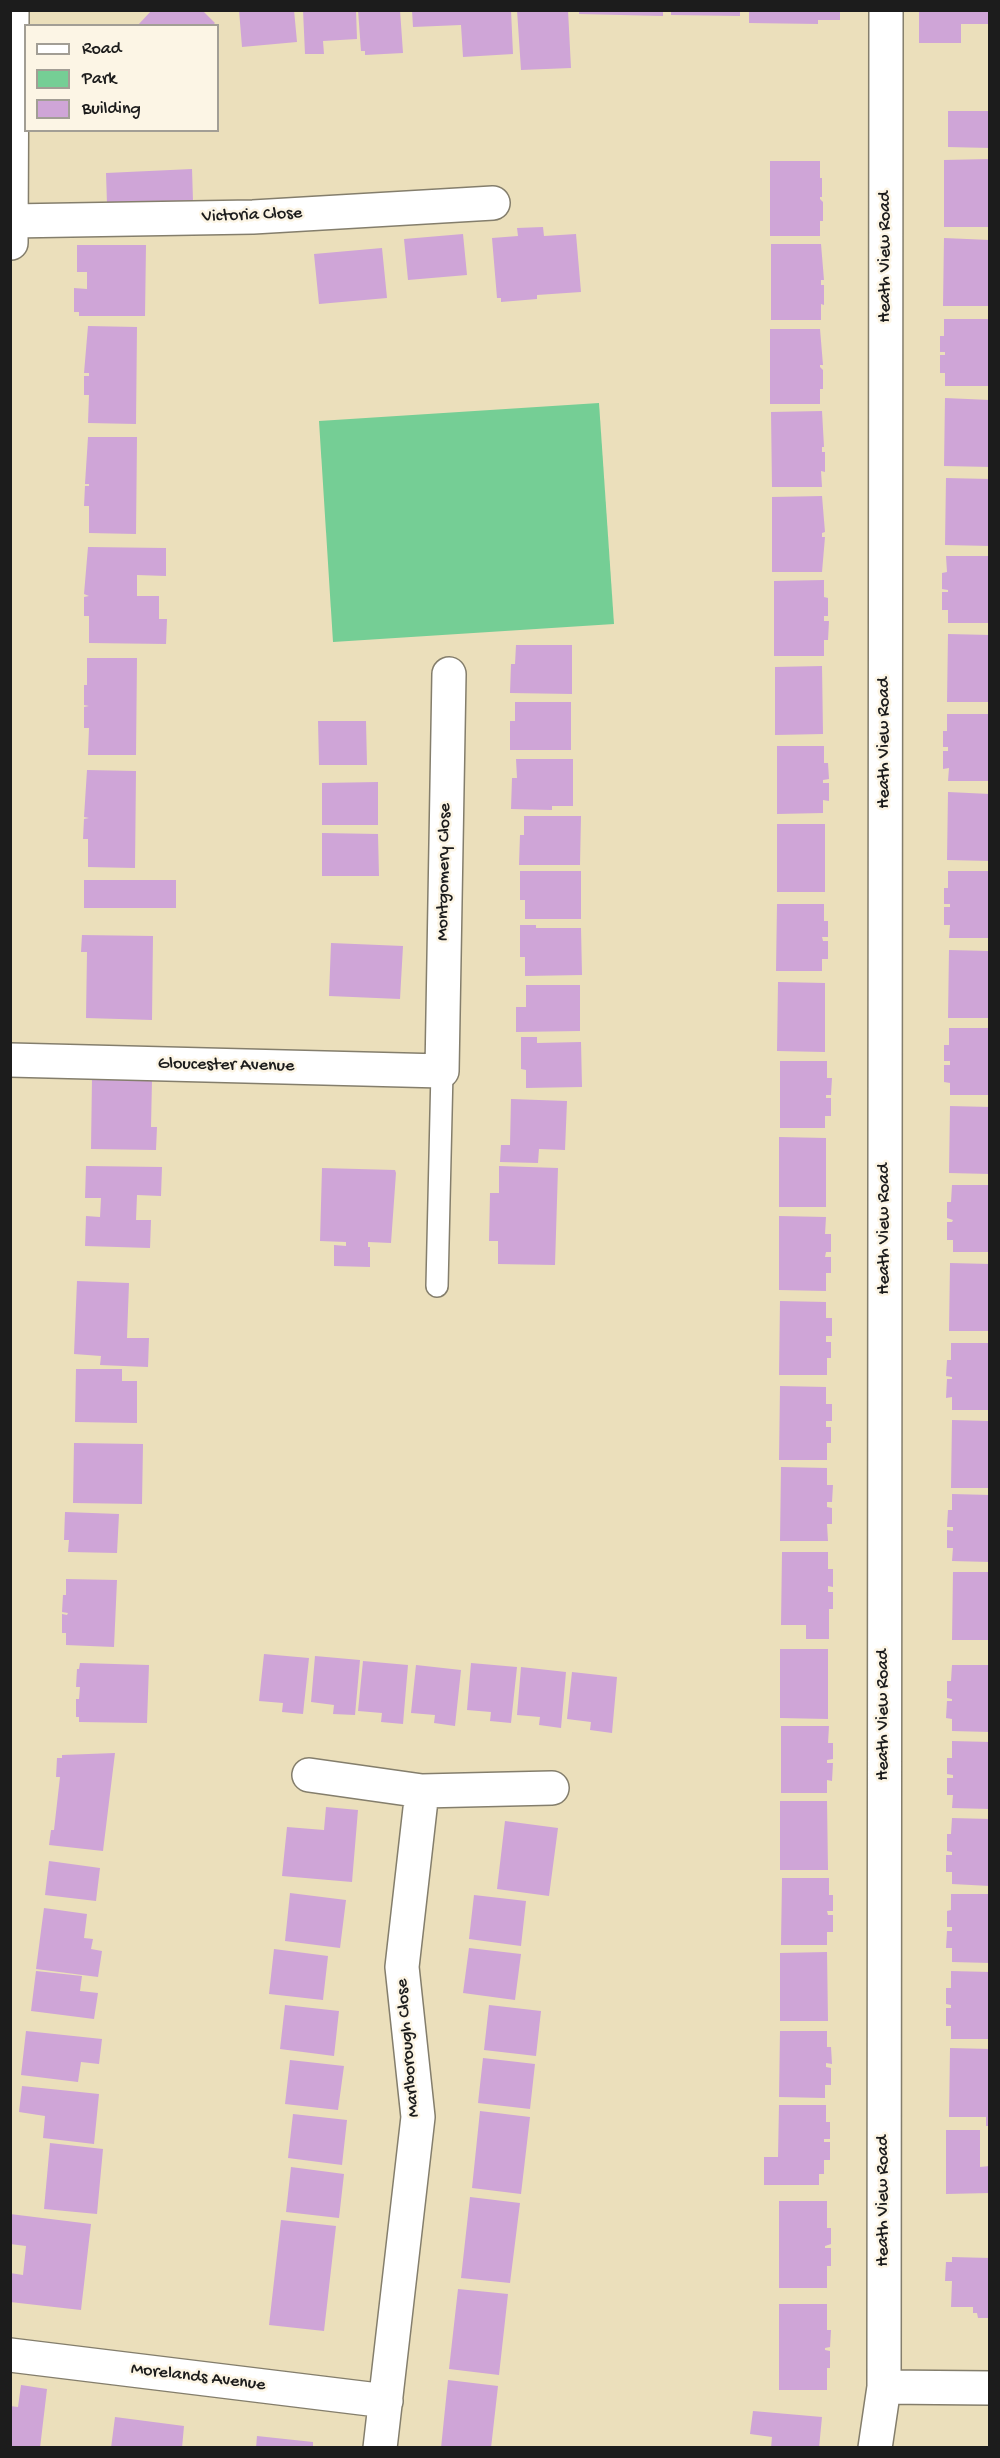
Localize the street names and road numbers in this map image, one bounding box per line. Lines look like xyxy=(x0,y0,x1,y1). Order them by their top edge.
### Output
street label: Heath View Road xyxy=(875,191,897,323)
street label: Victoria Close xyxy=(202,203,302,229)
street label: Heath View Road xyxy=(874,677,896,809)
street label: Montgomery Close xyxy=(433,803,457,941)
street label: Gloucester Avenue xyxy=(158,1054,294,1078)
street label: Heath View Road xyxy=(874,1163,896,1295)
street label: Heath View Road xyxy=(873,1649,895,1781)
street label: Marlborough Close xyxy=(392,1978,426,2118)
street label: Heath View Road xyxy=(873,2135,895,2267)
street label: Morelands Avenue xyxy=(129,2359,267,2397)

